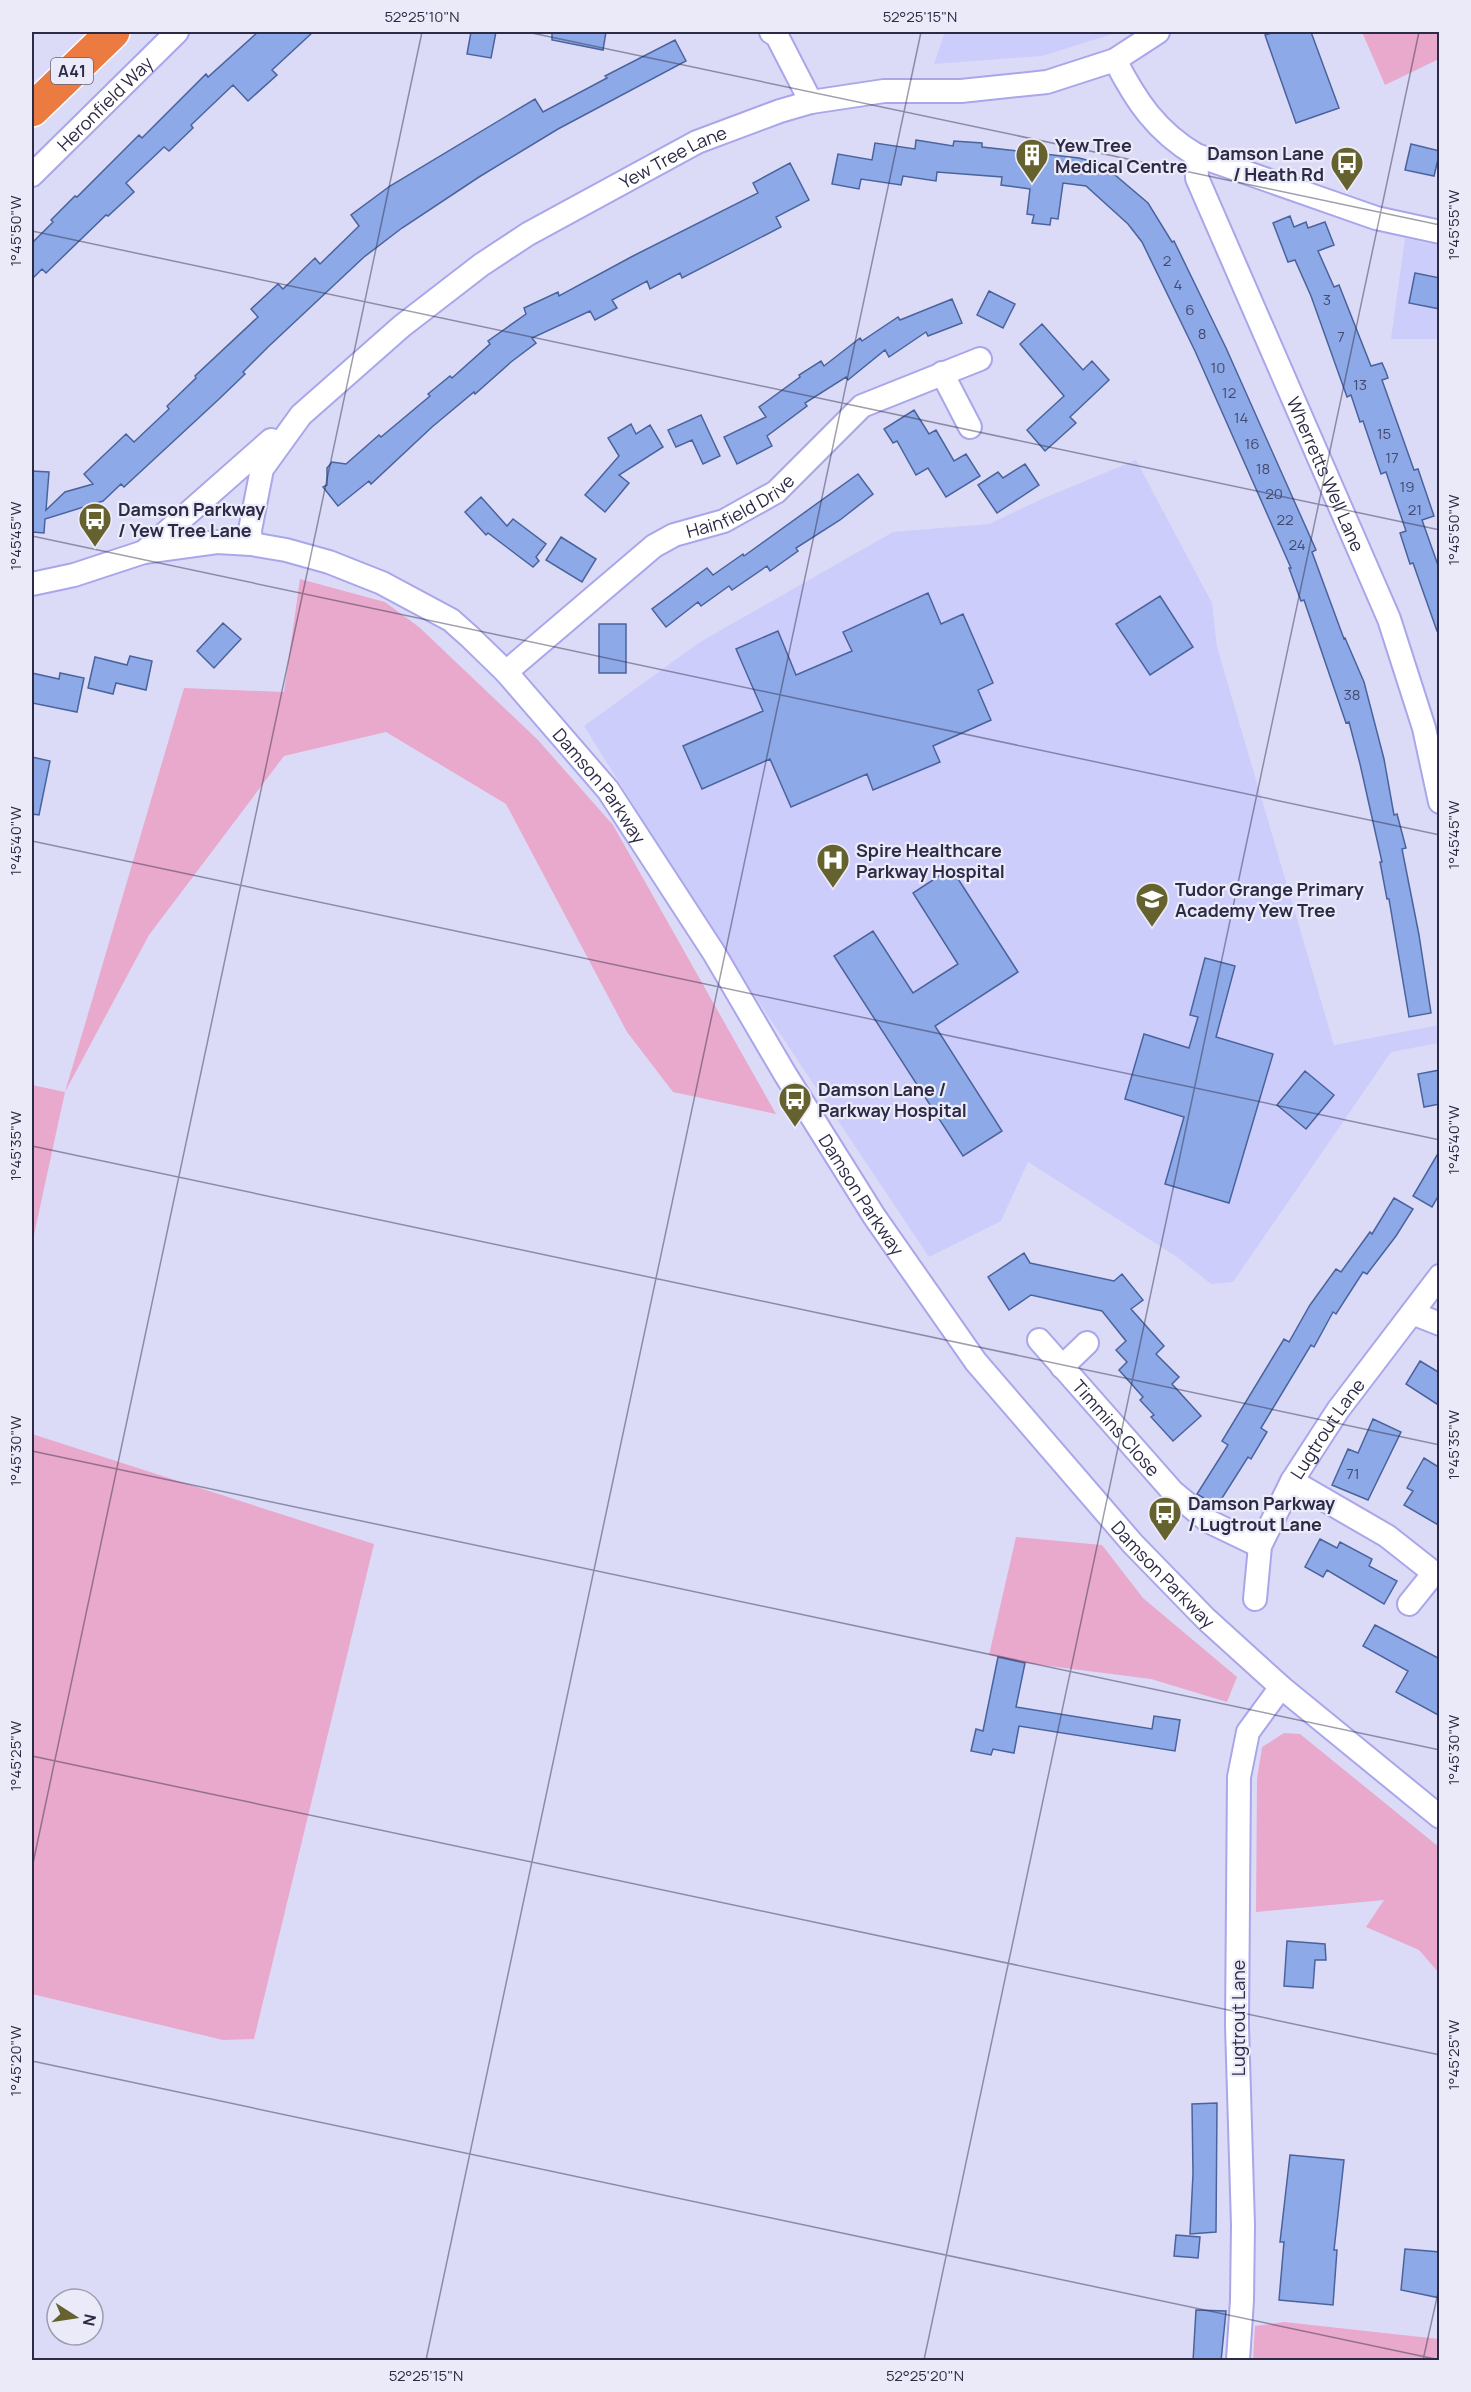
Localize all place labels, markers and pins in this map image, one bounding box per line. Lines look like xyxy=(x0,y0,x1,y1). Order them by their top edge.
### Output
place label: Yew Tree Medical Centre xyxy=(1055,133,1188,178)
building icon: Yew Tree Medical Centre xyxy=(1014,137,1050,184)
place label: Damson Lane / Heath Rd xyxy=(1207,141,1324,186)
bus stop icon: Damson Lane / Heath Rd xyxy=(1329,145,1365,192)
place label: Damson Parkway / Yew Tree Lane xyxy=(118,497,265,542)
bus stop icon: Damson Parkway / Yew Tree Lane xyxy=(77,501,113,548)
place label: Spire Healthcare Parkway Hospital xyxy=(856,838,1005,883)
hospital icon: Spire Healthcare Parkway Hospital xyxy=(815,842,851,889)
place label: Tudor Grange Primary Academy Yew Tree xyxy=(1175,877,1364,922)
school or university icon: Tudor Grange Primary Academy Yew Tree xyxy=(1134,881,1170,928)
place label: Damson Lane / Parkway Hospital xyxy=(818,1077,967,1122)
bus stop icon: Damson Lane / Parkway Hospital xyxy=(777,1081,813,1128)
place label: Damson Parkway / Lugtrout Lane xyxy=(1188,1491,1335,1536)
bus stop icon: Damson Parkway / Lugtrout Lane xyxy=(1147,1495,1183,1542)

